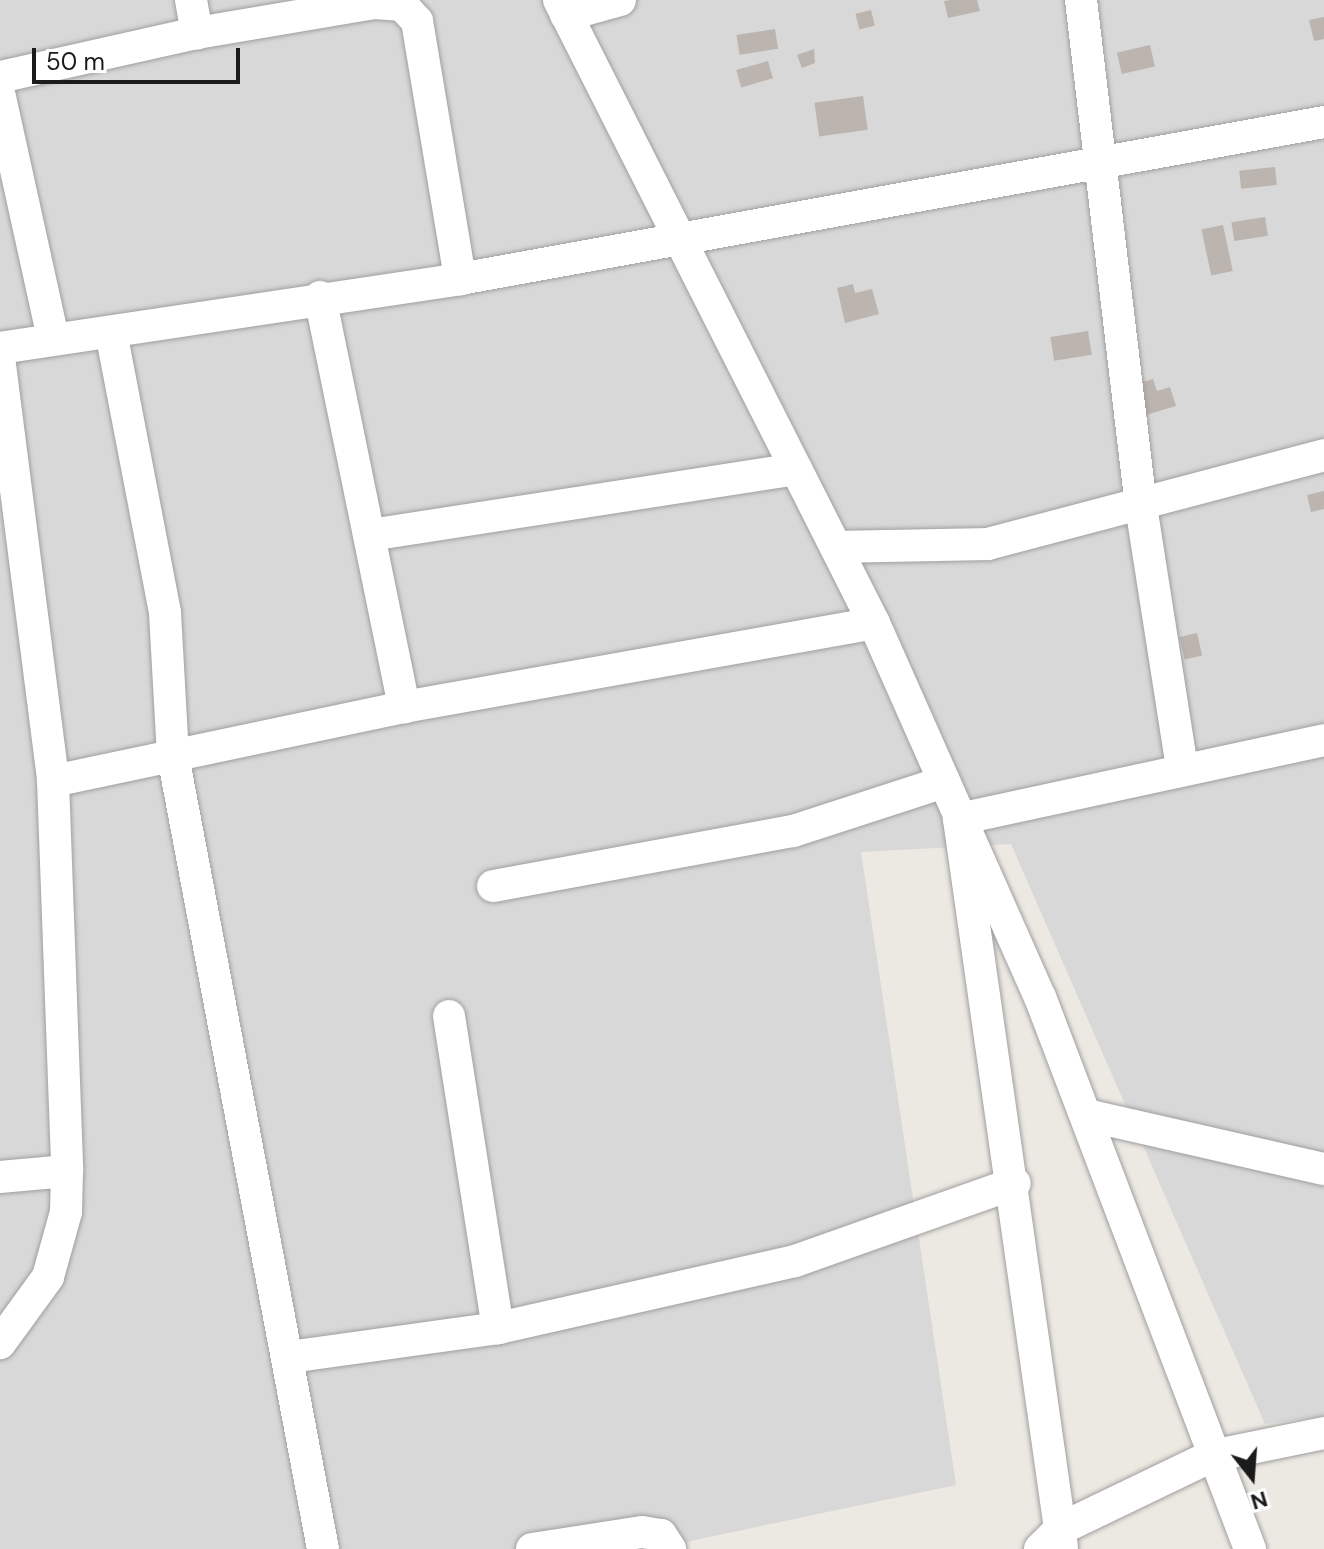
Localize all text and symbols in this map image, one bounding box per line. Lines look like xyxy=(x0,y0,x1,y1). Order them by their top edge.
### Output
scale bar xyxy=(36,32,244,82)
text: 50 m xyxy=(46,46,105,77)
north arrow xyxy=(1212,1437,1292,1517)
text: N xyxy=(1247,1484,1271,1517)

